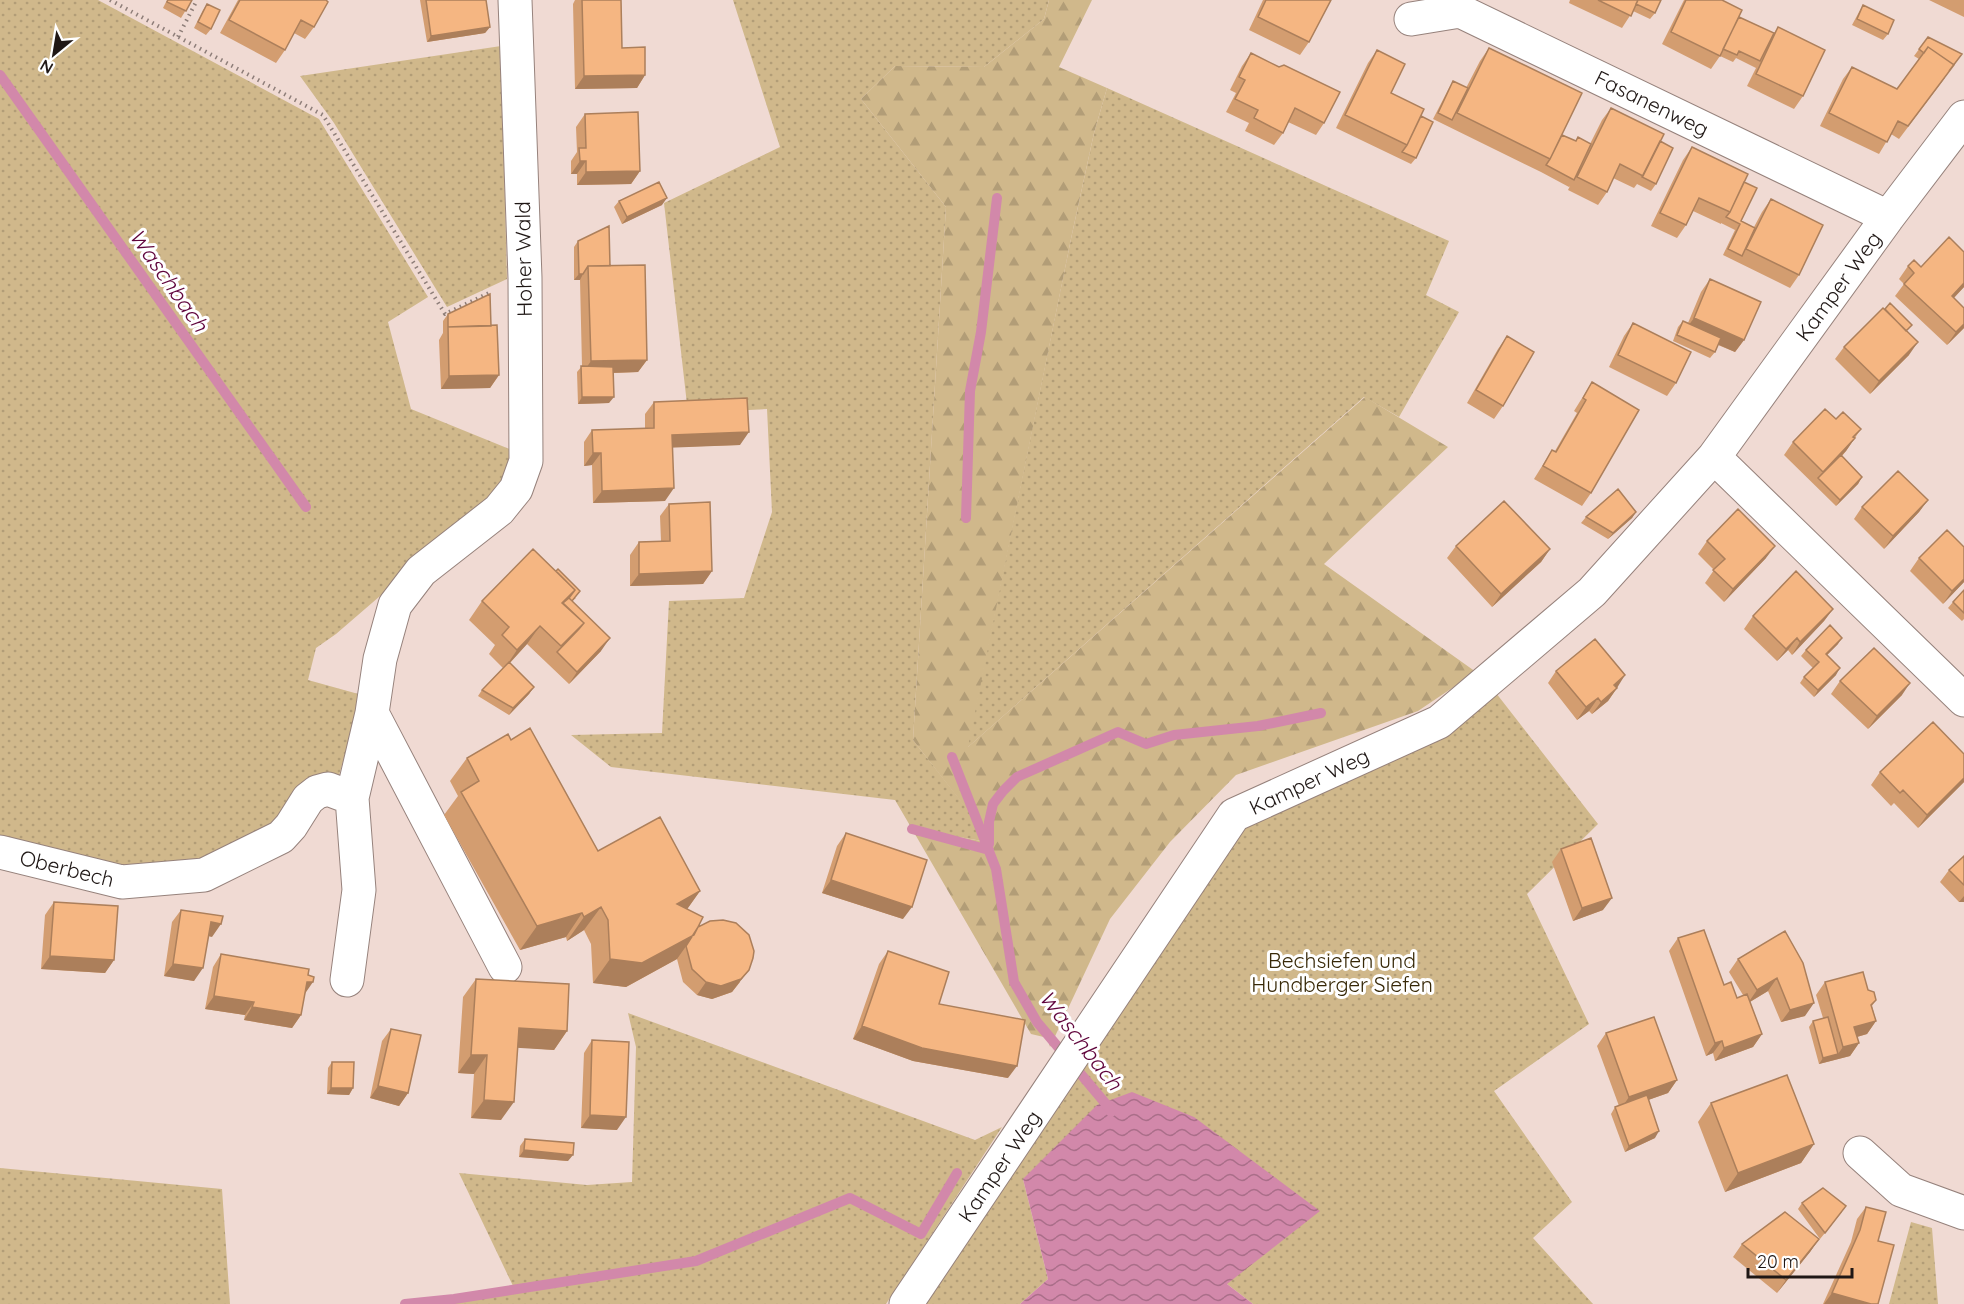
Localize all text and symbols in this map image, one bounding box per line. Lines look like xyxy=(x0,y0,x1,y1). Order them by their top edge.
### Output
north arrow xyxy=(24,24,84,84)
text: N xyxy=(36,55,57,79)
street label: Fasanenweg xyxy=(1591,64,1713,142)
street label: Hoher Wald xyxy=(509,201,537,317)
water label: Waschbach xyxy=(123,223,215,337)
street label: Kamper Weg xyxy=(1789,226,1887,346)
street label: Kamper Weg xyxy=(1245,742,1373,820)
street label: Oberbech xyxy=(17,844,117,892)
park label: Bechsiefen und Hundberger Siefen xyxy=(1251,947,1433,997)
water label: Waschbach xyxy=(1033,984,1129,1096)
street label: Kamper Weg xyxy=(952,1105,1046,1227)
scale bar xyxy=(1748,1241,1852,1279)
text: 20 m xyxy=(1757,1250,1799,1273)

